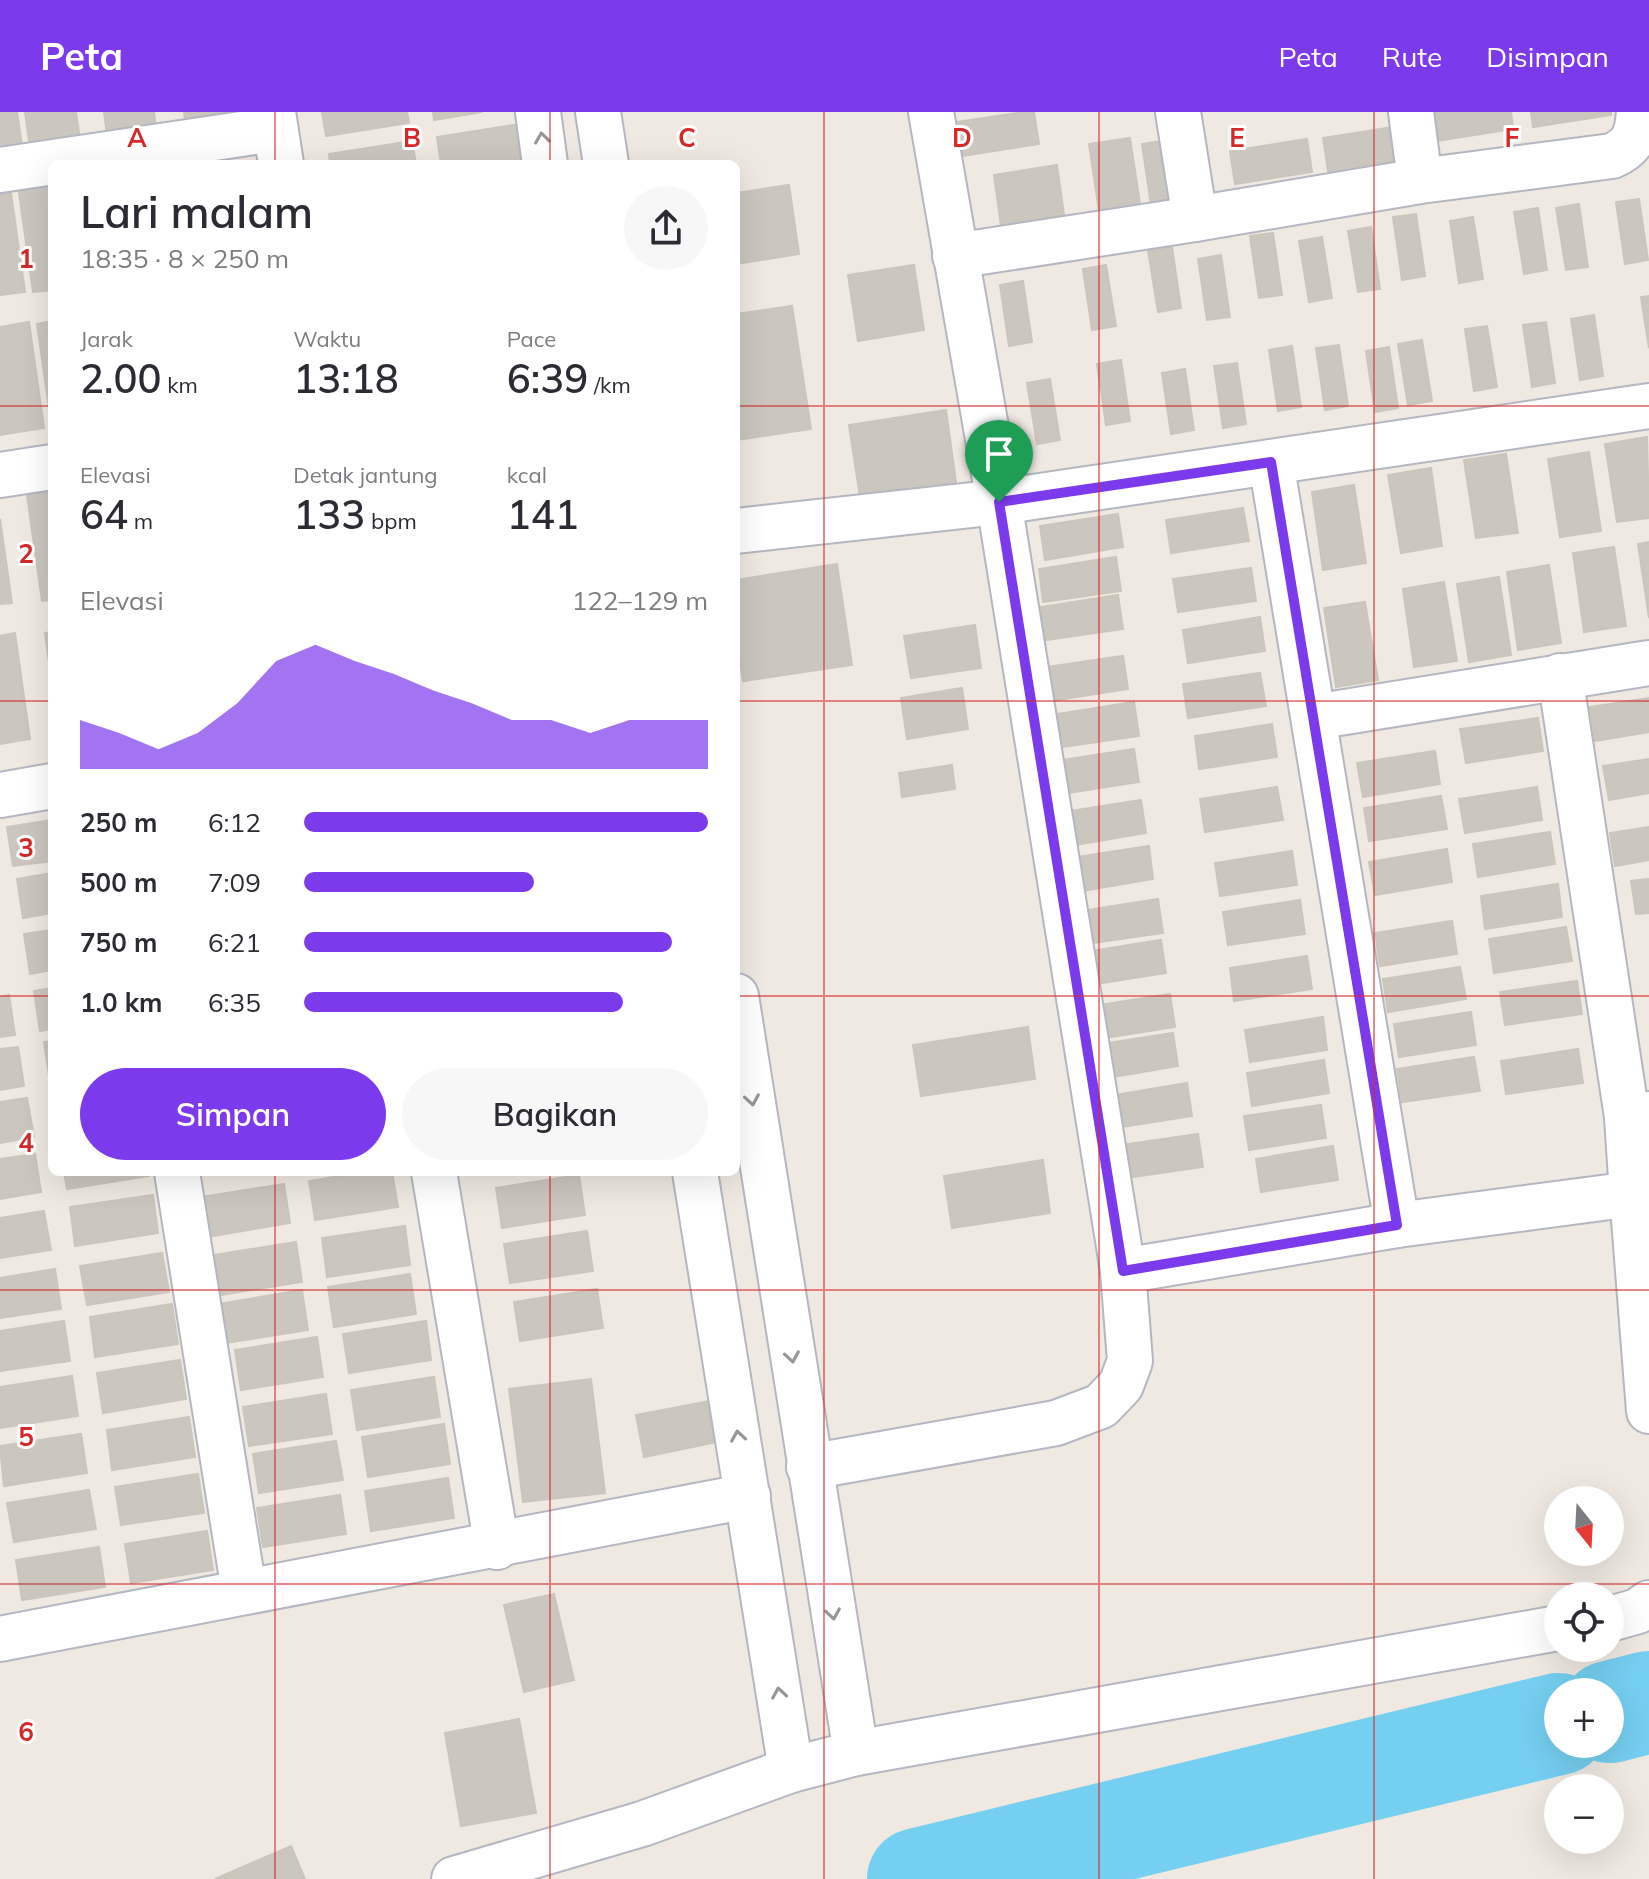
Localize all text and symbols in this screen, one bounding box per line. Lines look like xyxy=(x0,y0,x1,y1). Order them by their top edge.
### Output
text: Peta xyxy=(40,32,123,80)
text: Peta xyxy=(1278,39,1338,74)
text: Rute xyxy=(1382,39,1442,74)
text: Disimpan xyxy=(1486,39,1609,74)
text: A xyxy=(127,121,147,154)
text: B xyxy=(403,121,421,154)
text: C xyxy=(678,121,696,154)
text: D xyxy=(952,121,972,154)
text: E xyxy=(1229,121,1245,154)
text: F xyxy=(1505,121,1520,154)
one-way arrow xyxy=(534,131,551,145)
text: Lari malam xyxy=(80,184,313,239)
button: share xyxy=(624,186,708,270)
text: 1 xyxy=(18,242,34,275)
text: 18:35 · 8 × 250 m xyxy=(80,242,289,275)
text: Jarak xyxy=(80,325,133,353)
text: Waktu xyxy=(293,325,361,353)
text: Pace xyxy=(507,325,556,353)
text: 2.00 xyxy=(80,353,161,403)
text: 13:18 xyxy=(293,353,399,403)
text: 6:39 xyxy=(507,353,588,403)
text: km xyxy=(161,371,198,399)
text: /km xyxy=(588,371,631,399)
pin xyxy=(965,420,1033,502)
icon: arrive xyxy=(977,432,1021,476)
text: Elevasi xyxy=(80,461,151,489)
text: Detak jantung xyxy=(293,461,438,489)
text: kcal xyxy=(507,461,547,489)
text: 64 xyxy=(80,489,128,539)
text: 133 xyxy=(293,489,365,539)
text: 141 xyxy=(507,489,579,539)
text: m xyxy=(128,507,153,535)
text: bpm xyxy=(365,507,417,535)
text: 2 xyxy=(18,537,34,570)
text: Elevasi xyxy=(80,584,164,617)
text: 122–129 m xyxy=(572,584,708,617)
text: 250 m xyxy=(80,806,157,839)
text: 6:12 xyxy=(208,806,261,839)
text: 3 xyxy=(18,831,34,864)
text: 500 m xyxy=(80,866,157,899)
text: 7:09 xyxy=(208,866,261,899)
text: 750 m xyxy=(80,926,157,959)
text: 6:21 xyxy=(208,926,261,959)
text: 1.0 km xyxy=(80,986,163,1019)
text: 6:35 xyxy=(208,986,261,1019)
button: Simpan xyxy=(80,1068,386,1160)
button: Bagikan xyxy=(402,1068,708,1160)
one-way arrow xyxy=(743,1094,760,1107)
text: 4 xyxy=(18,1126,34,1159)
one-way arrow xyxy=(783,1350,800,1364)
text: 5 xyxy=(18,1420,34,1453)
one-way arrow xyxy=(731,1430,748,1443)
north arrow xyxy=(1544,1486,1624,1566)
map controls xyxy=(1544,1486,1624,1854)
button: locate xyxy=(1544,1582,1624,1662)
one-way arrow xyxy=(824,1607,841,1621)
button: + xyxy=(1544,1678,1624,1758)
one-way arrow xyxy=(771,1686,788,1700)
text: 6 xyxy=(18,1715,34,1748)
button: − xyxy=(1544,1774,1624,1854)

